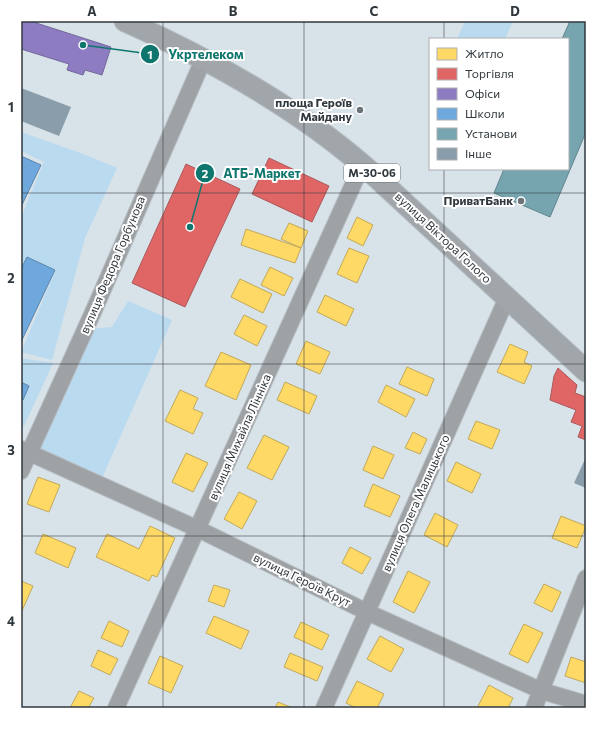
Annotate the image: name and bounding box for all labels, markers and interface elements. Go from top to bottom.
text: A [87,3,97,19]
text: B [229,3,238,19]
text: C [370,3,379,19]
text: D [510,3,520,19]
legend [429,38,569,170]
callout: Укртелеком [140,42,251,67]
text: Укртелеком [168,46,244,62]
text: Житло [465,46,504,60]
text: 1 [147,47,153,61]
text: Торгівля [465,66,514,80]
text: Офіси [465,86,500,100]
place label: площа Героїв Майдану [275,95,352,123]
text: 1 [8,99,14,115]
marker: площа Героїв Майдану [355,105,365,115]
text: Школи [465,106,505,120]
text: Установи [465,126,517,140]
text: Інше [465,146,491,160]
callout: АТБ-Маркет [195,161,309,186]
road number: М-30-06 [344,164,400,182]
text: АТБ-Маркет [223,165,302,181]
text: 2 [202,166,209,180]
street label: вулиця Віктора Голого [393,189,495,286]
place label: ПриватБанк [444,193,513,207]
street label: вулиця Федора Горбунова [77,194,147,335]
marker: ПриватБанк [516,196,526,206]
text: 2 [7,270,15,286]
street label: вулиця Михайла Лінніка [205,371,273,502]
street label: вулиця Олега Малицького [379,432,452,573]
text: 3 [7,442,15,458]
street label: вулиця Героїв Крут [252,549,354,609]
text: 4 [7,613,15,629]

